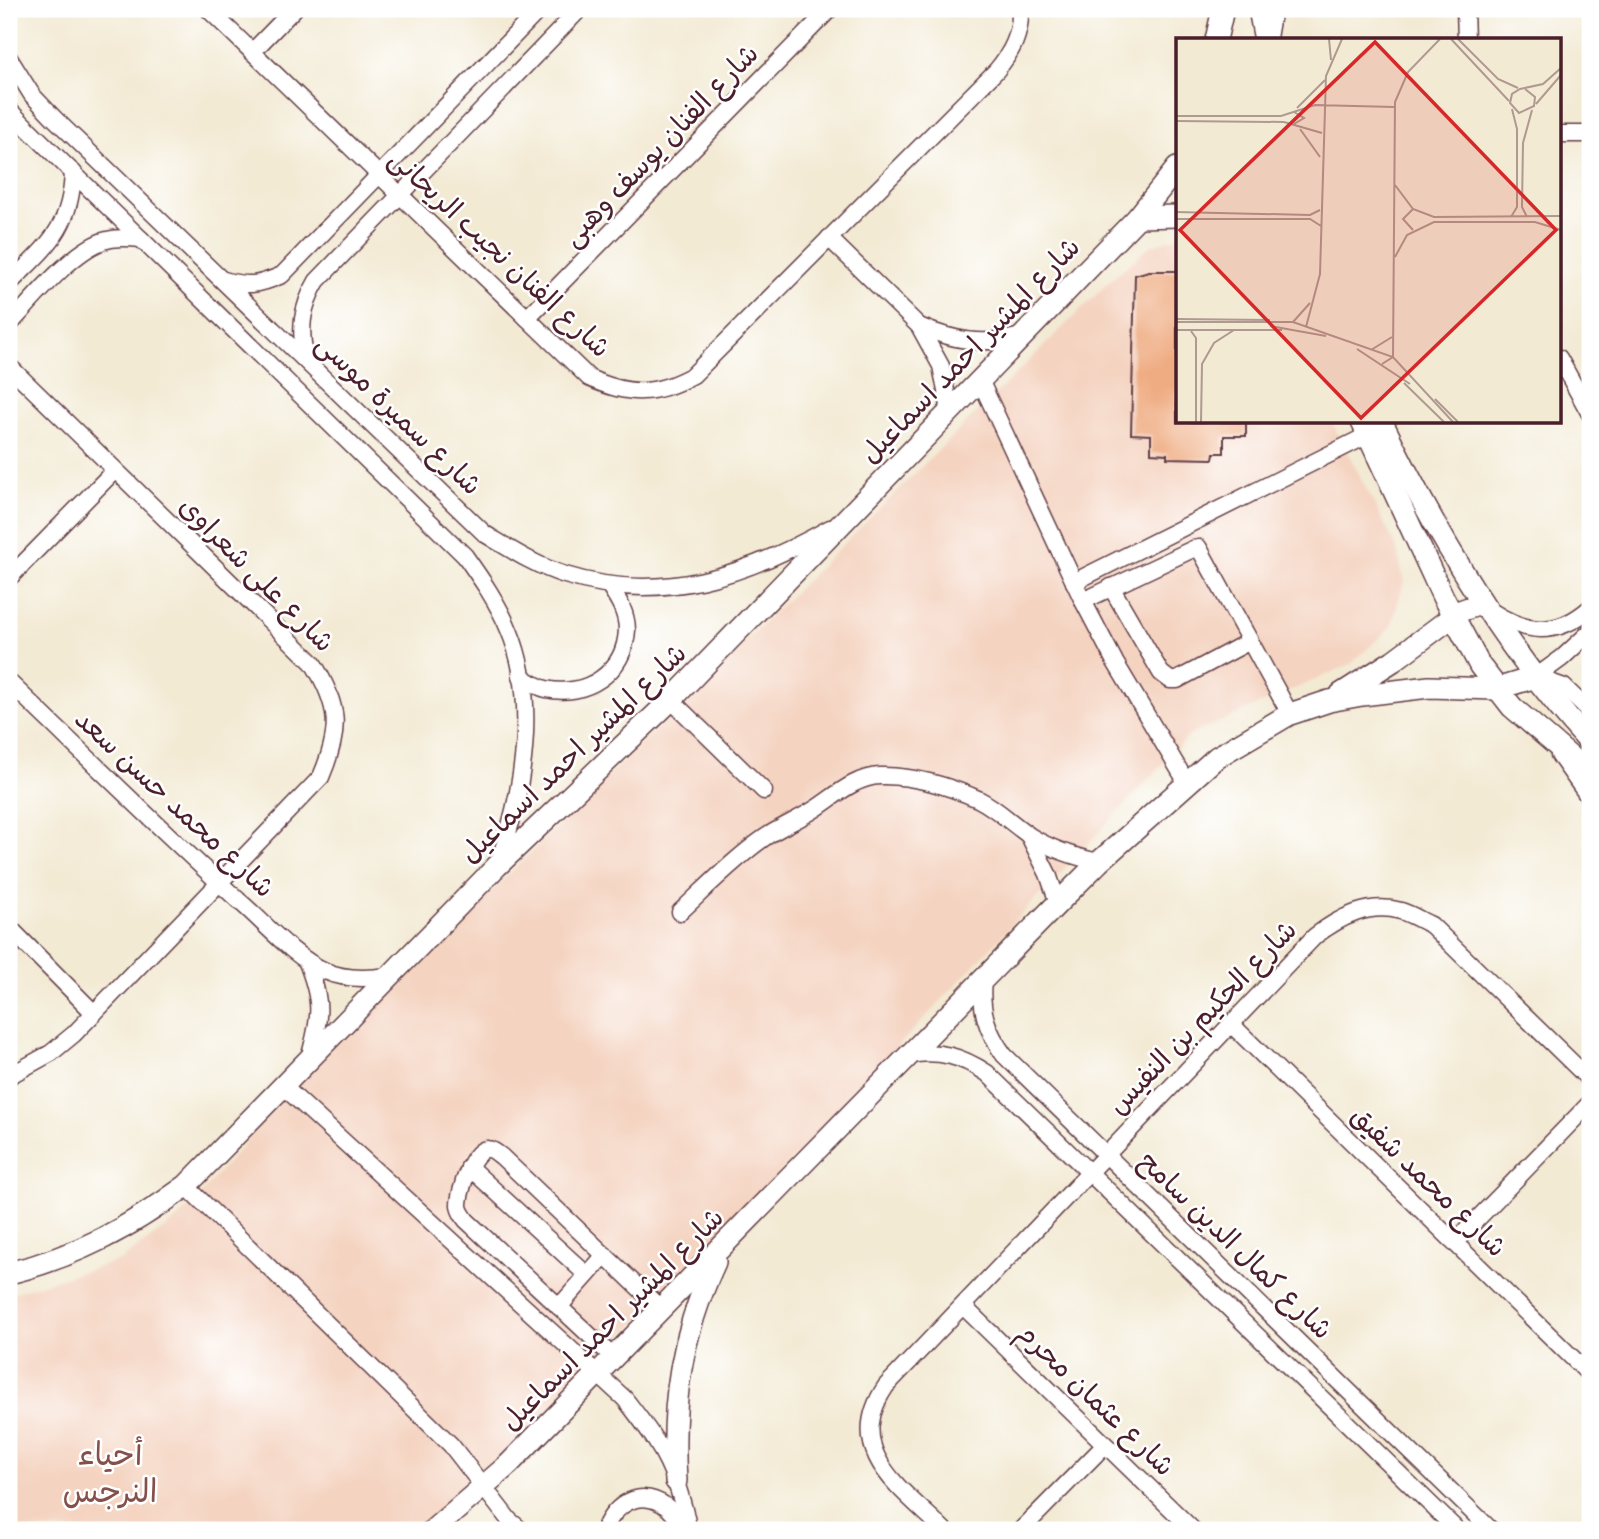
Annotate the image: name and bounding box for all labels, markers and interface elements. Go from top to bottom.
street label: شارع الفنان يوسف وهبى [554,36,767,255]
inset map [1176,38,1560,424]
street label: شارع الفنان نجيب الريحانى [380,141,618,366]
street label: شارع المشير احمد اسماعيل [853,229,1089,472]
street label: شارع سميرة موسى [307,326,489,504]
street label: شارع على شعراوى [170,489,342,661]
street label: شارع المشير احمد اسماعيل [452,636,695,872]
street label: شارع محمد حسن سعد [66,701,282,906]
street label: شارع الحكيم بن النفيس [1100,912,1307,1124]
street label: شارع محمد شفيق [1342,1098,1514,1266]
street label: شارع كمال الدين سامح [1130,1143,1340,1348]
street label: شارع المشير احمد اسماعيل [493,1200,733,1440]
street label: شارع عثمان محرم [1007,1315,1182,1486]
district label: أحياء النرجس [62,1434,158,1512]

